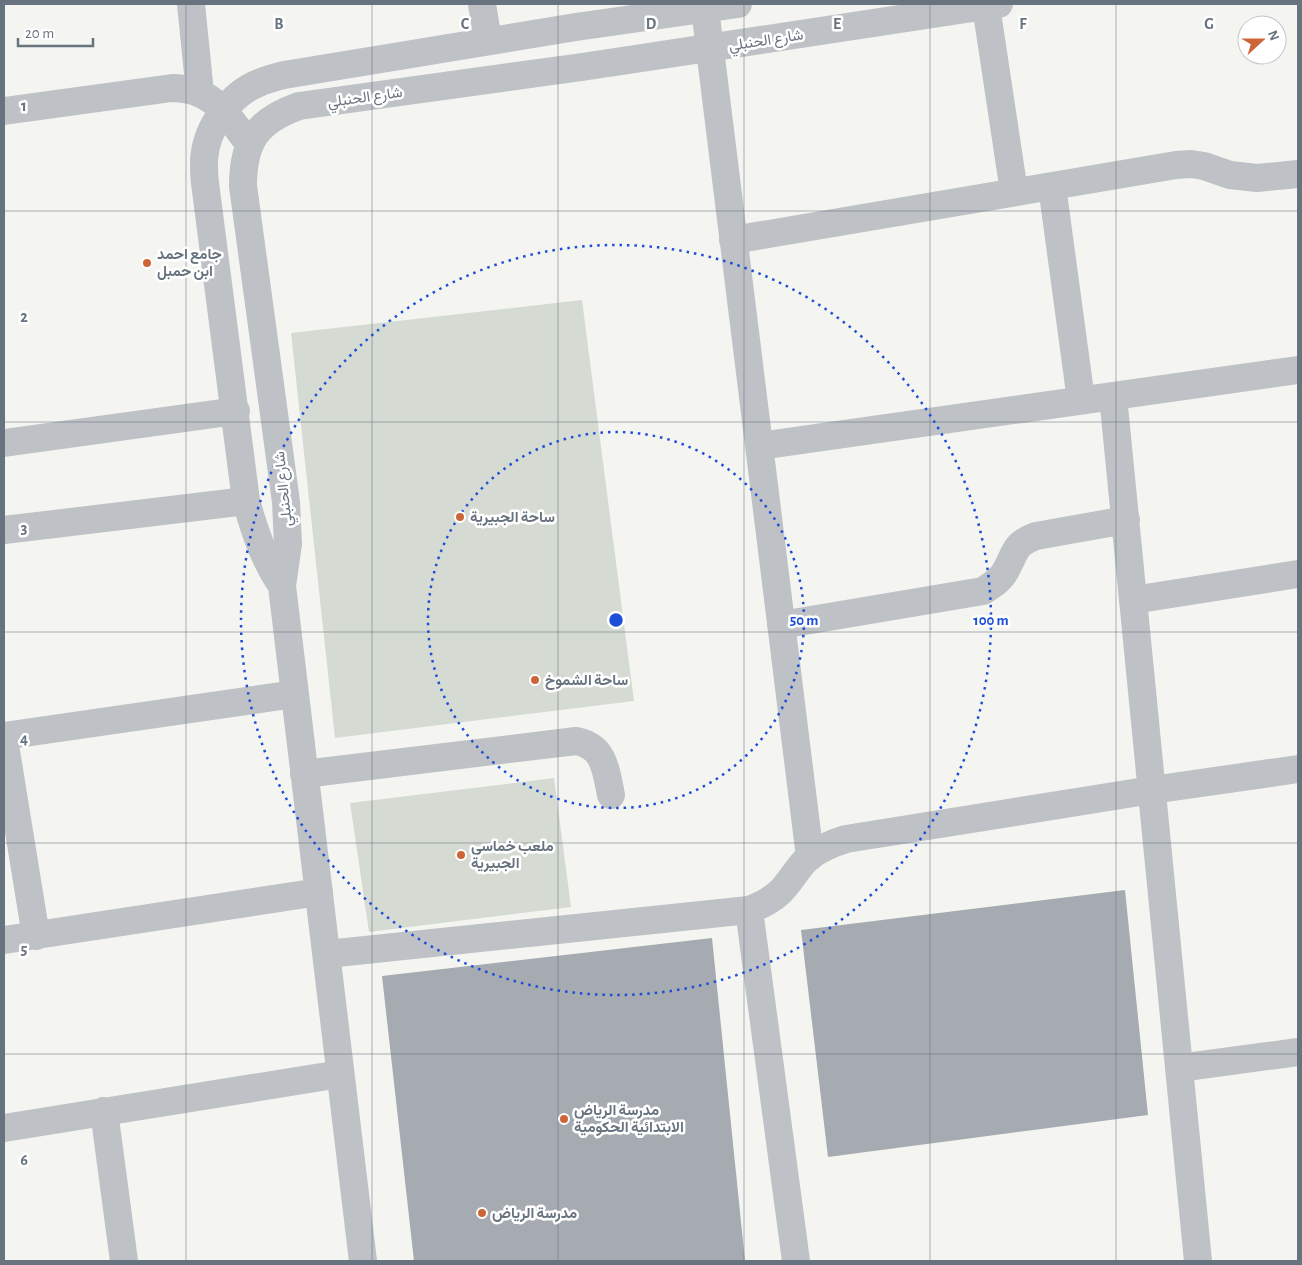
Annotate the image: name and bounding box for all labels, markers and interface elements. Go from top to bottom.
scale bar [18,15,92,47]
north arrow [1237,15,1287,65]
text: B [274,16,284,32]
text: C [461,16,470,32]
text: D [646,16,657,32]
text: E [833,16,841,32]
text: F [1019,16,1027,32]
text: G [1204,16,1214,32]
text: 20 m [25,26,54,41]
street label: شارع الحنبلي [728,27,805,59]
text: N [1265,29,1281,43]
street label: شارع الحنبلي [327,85,404,115]
text: 1 [21,98,27,114]
place label: جامع احمد ابن حمبل [157,247,222,280]
marker: جامع احمد ابن حمبل [141,257,153,269]
text: 2 [20,309,28,325]
street label: شارع الحنبلي [272,450,300,527]
place label: ساحة الجبيرية [470,510,555,526]
marker: ساحة الجبيرية [454,511,466,523]
text: 3 [21,520,28,536]
centre of rings [607,611,625,629]
text: 50 m [790,613,818,628]
text: 100 m [973,613,1009,628]
place label: ساحة الشموخ [545,673,628,690]
marker: ساحة الشموخ [529,674,541,686]
text: 4 [20,731,28,747]
place label: ملعب خماسي الجبيرية [471,839,554,872]
marker: ملعب خماسي الجبيرية [455,849,467,861]
text: 5 [21,941,28,957]
place label: مدرسة الرياض الابتدائية الحكومية [574,1103,684,1136]
marker: مدرسة الرياض الابتدائية الحكومية [558,1113,570,1125]
text: 6 [20,1152,28,1168]
place label: مدرسة الرياض [492,1206,577,1222]
marker: مدرسة الرياض [476,1207,488,1219]

